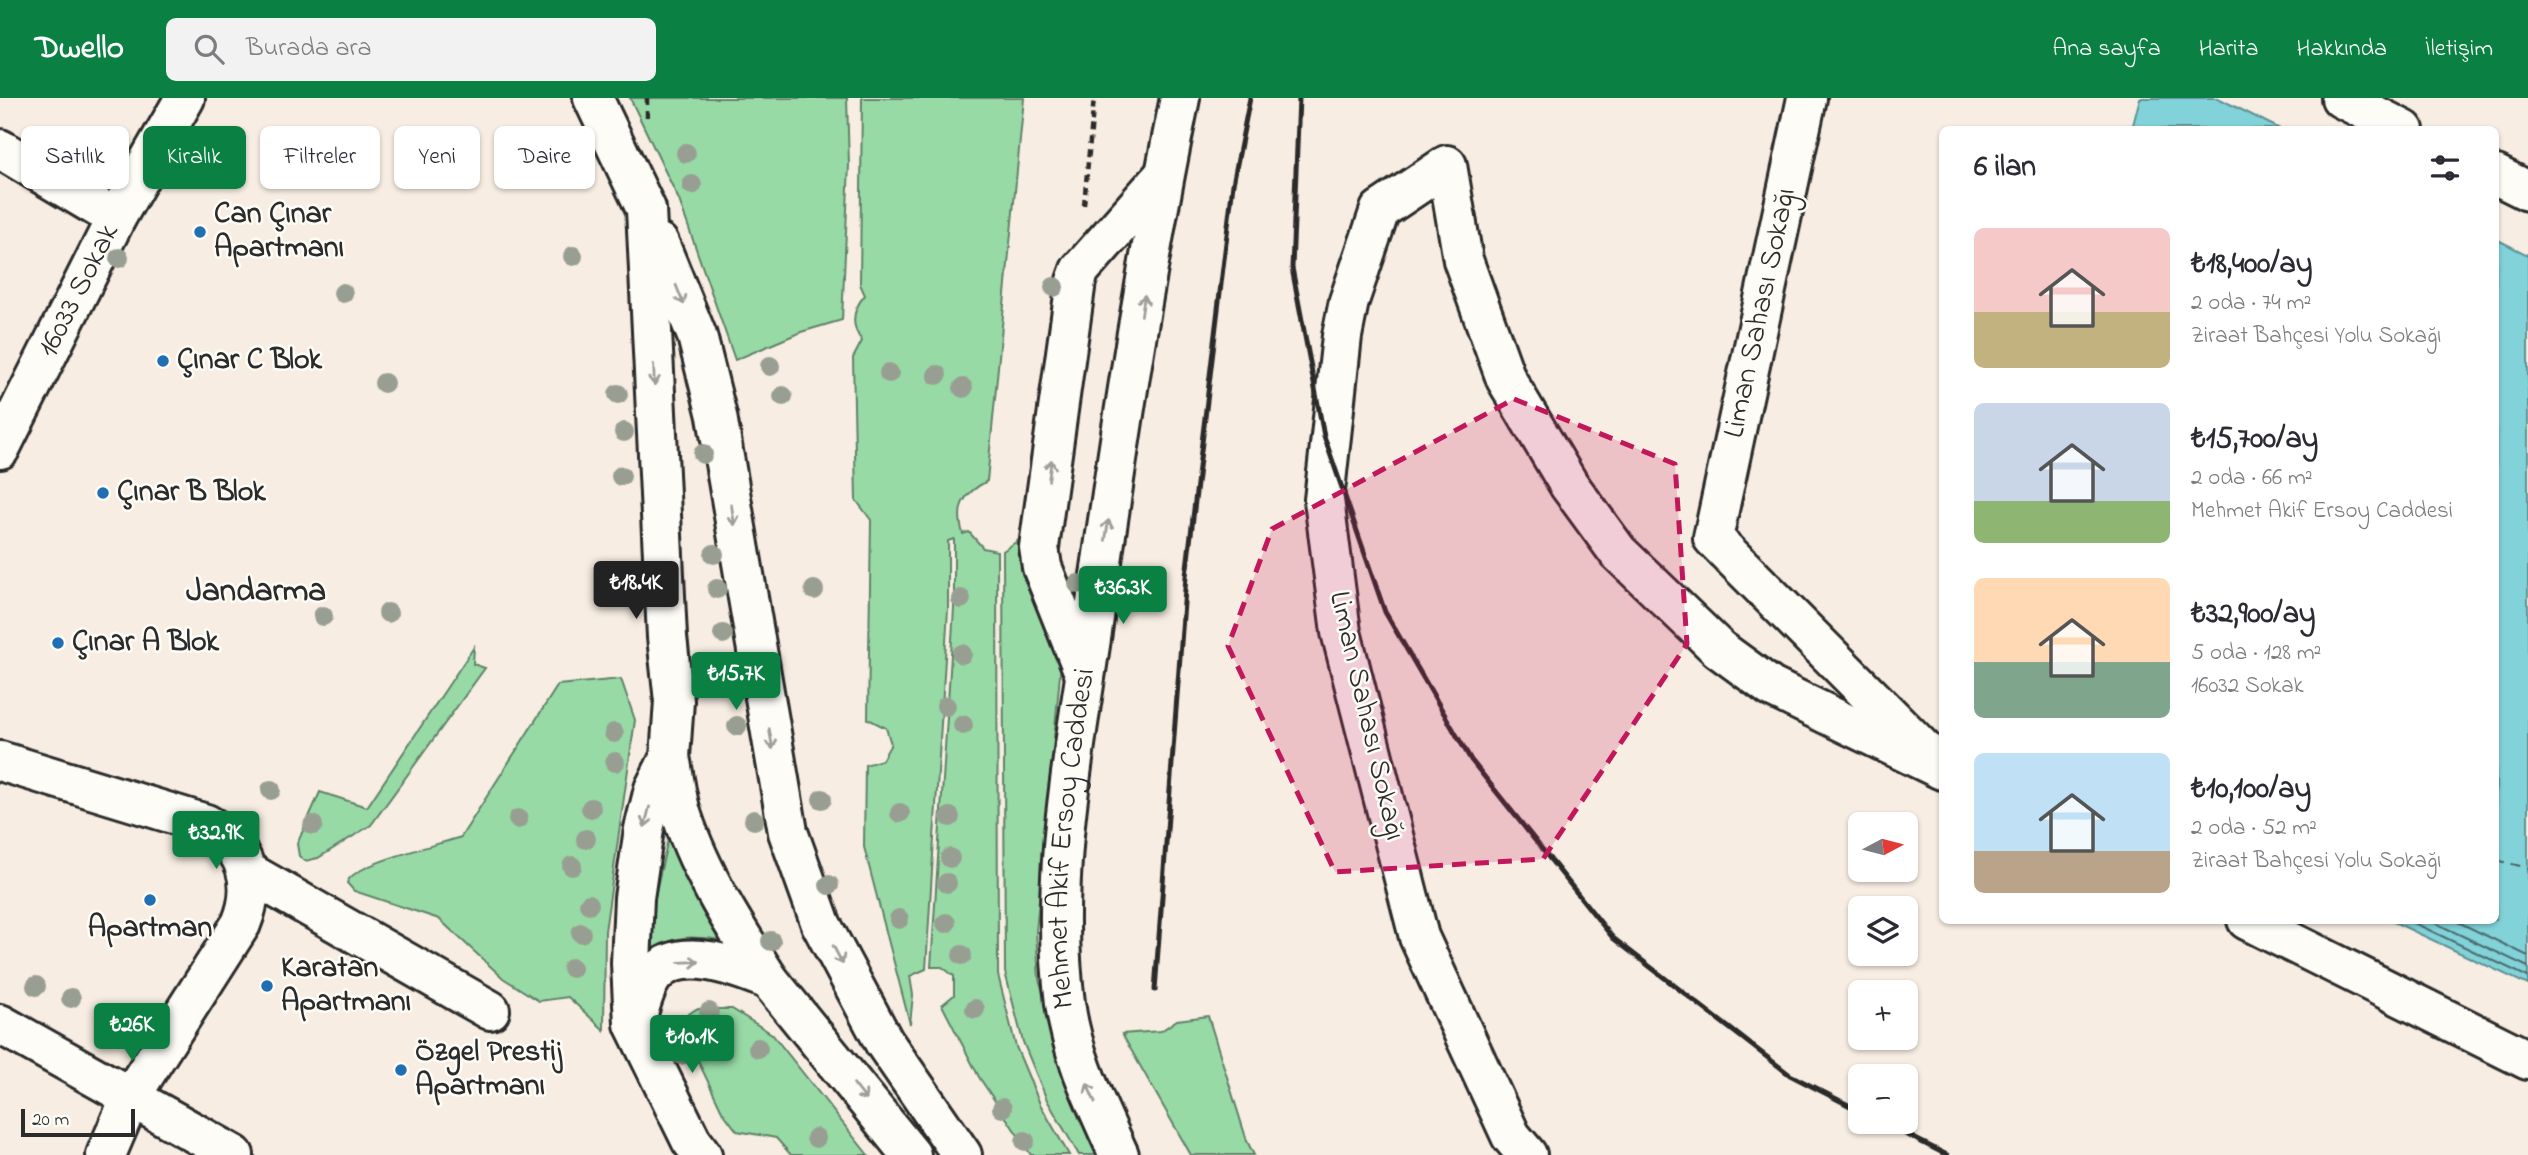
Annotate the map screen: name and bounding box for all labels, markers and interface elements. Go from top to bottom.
search box [166,18,656,81]
text: Dwello [35,25,124,73]
icon: search [190,30,228,68]
text: Burada ara [246,30,372,68]
text: Ana sayfa [2053,32,2161,67]
text: Harita [2199,32,2259,67]
text: Hakkında [2297,32,2387,67]
text: İletişim [2425,32,2493,67]
chip: Satılık [21,126,129,189]
chip: Kiralık [143,126,246,189]
chip: Filtreler [260,126,380,189]
chip: Yeni [394,126,480,189]
chip: Daire [494,126,595,189]
text: 6 ilan [1974,146,2036,190]
icon: filters [2426,149,2464,187]
street label: Liman Sahası Sokağı [1713,184,1809,442]
place label: Can Çınar Apartmanı [214,193,344,271]
street label: 16033 Sokak [27,216,132,365]
marker: Can Çınar Apartmanı [192,224,208,240]
text: ₺18,400/ay [2191,243,2312,287]
icon: home [2030,256,2114,340]
one-way arrow [674,283,687,305]
text: 2 oda · 74 m² [2191,287,2311,320]
one-way arrow [1137,294,1150,317]
text: Ziraat Bahçesi Yolu Sokağı [2191,320,2441,353]
place label: Çınar C Blok [177,339,323,383]
marker: Çınar C Blok [155,353,171,369]
one-way arrow [648,363,661,386]
text: ₺15,700/ay [2191,418,2318,462]
icon: home [2030,431,2114,515]
one-way arrow [1043,459,1056,481]
text: 2 oda · 66 m² [2191,462,2313,495]
place label: Çınar B Blok [117,471,266,515]
marker: Çınar B Blok [95,485,111,501]
text: Mehmet Akif Ersoy Caddesi [2191,495,2453,528]
one-way arrow [727,503,740,526]
one-way arrow [1100,519,1113,542]
pin: ₺18.4K [579,561,693,621]
pin: ₺36.3K [1066,566,1180,626]
text: ₺18.4K [610,567,662,600]
district label: Jandarma [186,568,326,616]
text: ₺36.3K [1095,572,1151,605]
street label: Liman Sahası Sokağı [1316,587,1416,845]
text: ₺32,900/ay [2191,593,2316,637]
icon: home [2030,606,2114,690]
place label: Çınar A Blok [72,621,220,665]
marker: Çınar A Blok [50,635,66,651]
text: 5 oda · 128 m² [2191,637,2321,670]
pin: ₺15.7K [679,652,793,712]
text: ₺15.7K [707,658,765,691]
street label: Mehmet Akif Ersoy Caddesi [1038,665,1108,1012]
text: 16032 Sokak [2191,670,2304,703]
one-way arrow [765,727,779,750]
text: ₺10,100/ay [2191,768,2311,812]
icon: home [2030,781,2114,865]
one-way arrow [640,805,653,828]
pin: ₺32.9K [159,812,273,871]
north arrow [1848,812,1918,882]
map controls [1848,812,1918,1134]
text: 2 oda · 52 m² [2191,812,2317,845]
text: ₺32.9K [188,817,244,850]
text: Ziraat Bahçesi Yolu Sokağı [2191,845,2441,878]
marker: Apartman [142,892,158,908]
button: layers [1848,896,1918,966]
place label: Apartman [88,907,213,951]
one-way arrow [831,945,845,965]
place label: Karatan Apartmanı [281,947,411,1025]
one-way arrow [677,955,700,968]
marker: Karatan Apartmanı [259,978,275,994]
button: + [1848,980,1918,1050]
pin: ₺26K [91,1004,173,1063]
text: ₺26K [110,1009,154,1042]
pin: ₺10.1K [635,1016,749,1075]
text: ₺10.1K [666,1021,718,1054]
place label: Özgel Prestij Apartmanı [415,1031,564,1109]
marker: Özgel Prestij Apartmanı [393,1062,409,1078]
button: − [1848,1064,1918,1134]
one-way arrow [1084,1082,1097,1104]
one-way arrow [852,1083,868,1101]
scale bar [21,1106,135,1138]
text: 20 m [32,1107,69,1134]

